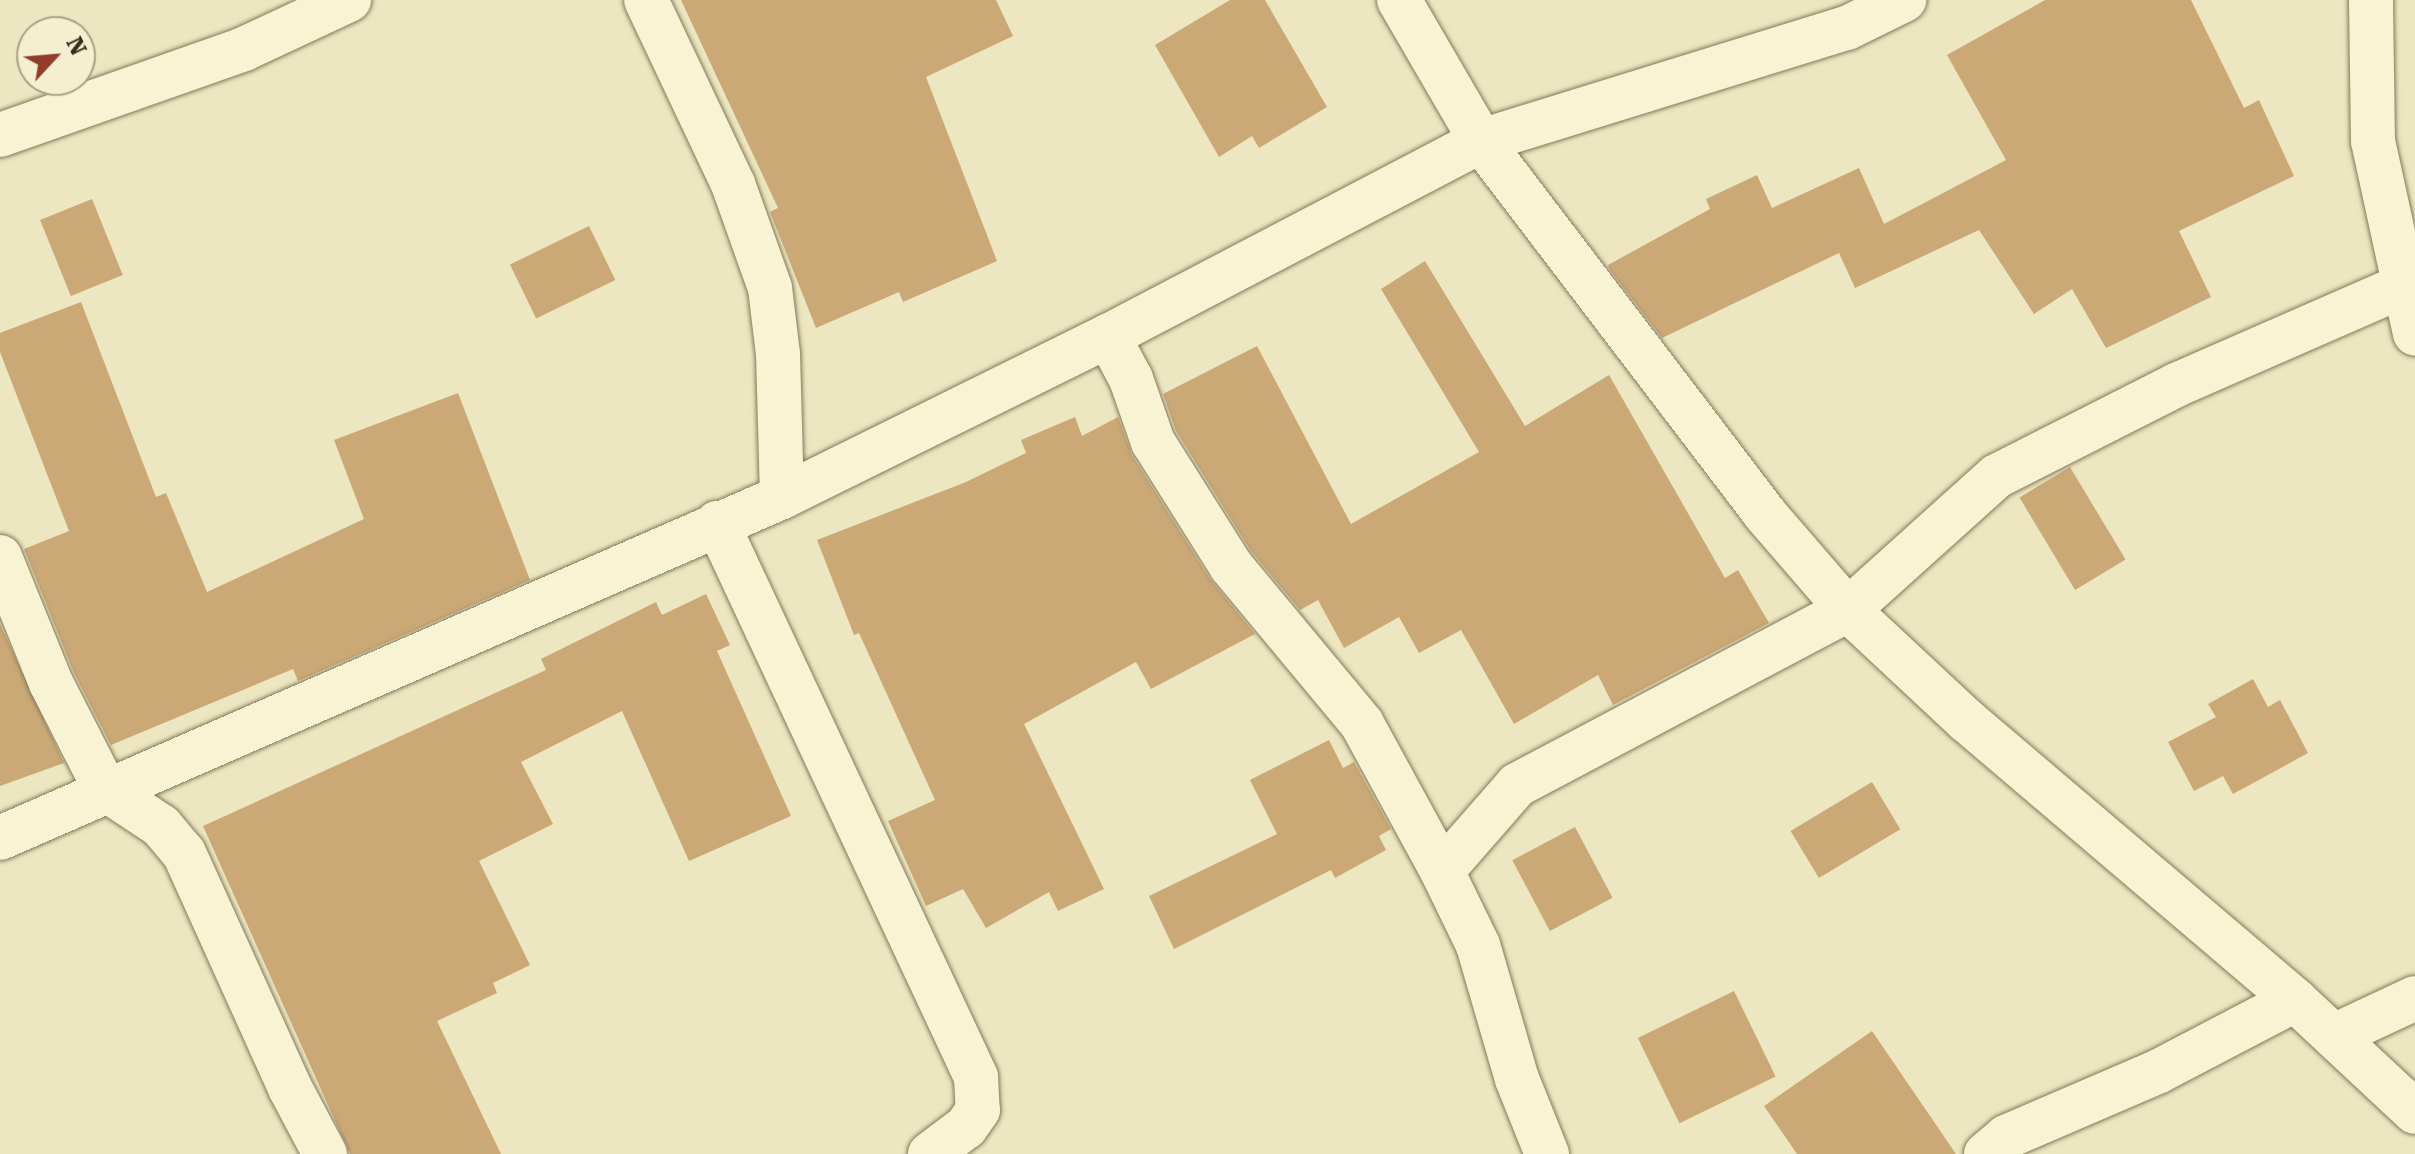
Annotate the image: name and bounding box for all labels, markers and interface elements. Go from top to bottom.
north arrow [16,16,96,96]
text: N [61,33,91,59]

